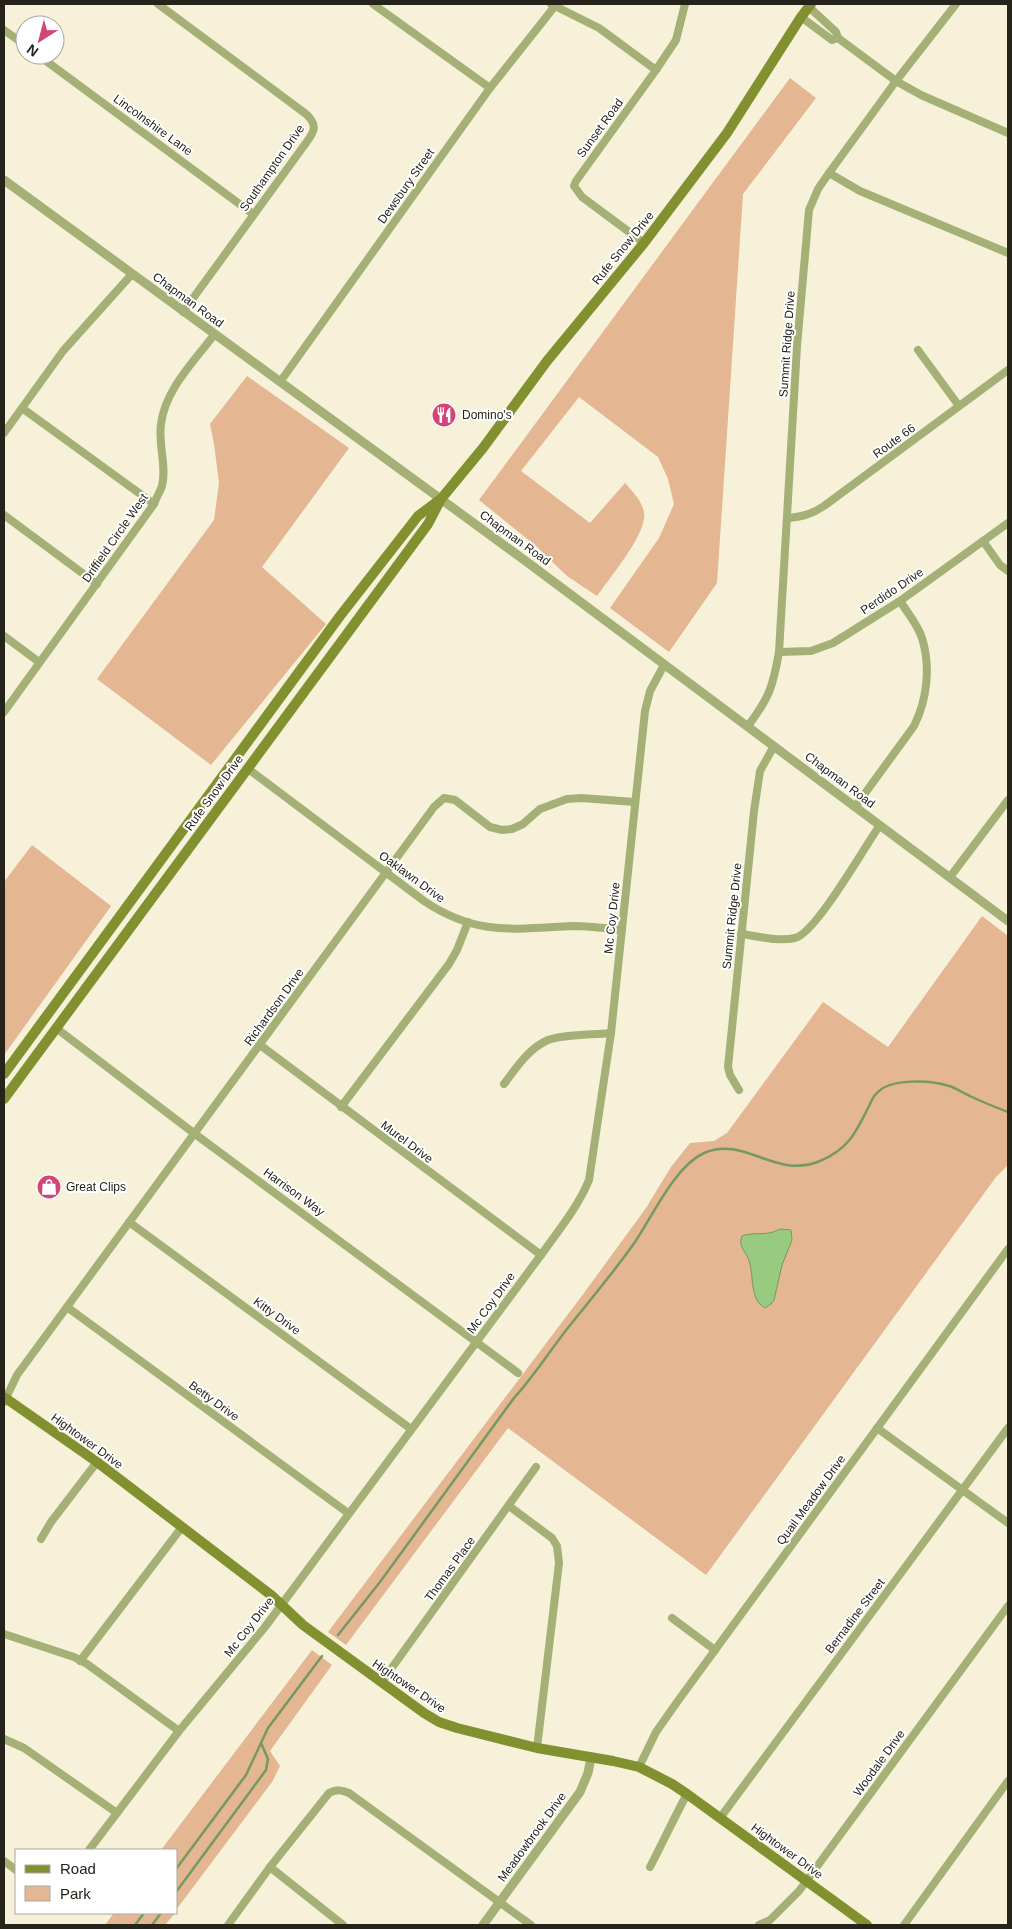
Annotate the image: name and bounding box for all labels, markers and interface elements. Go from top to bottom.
north arrow [15,15,65,65]
text: N [24,41,41,60]
street label: Lincolnshire Lane [111,92,195,158]
street label: Sunset Road [574,96,626,160]
street label: Southampton Drive [237,122,307,214]
street label: Dewsbury Street [375,145,438,226]
street label: Rufe Snow Drive [589,208,657,287]
street label: Chapman Road [150,270,226,330]
street label: Summit Ridge Drive [776,290,798,398]
restaurant icon: Domino's [431,402,457,428]
place label: Domino's [462,408,512,422]
street label: Route 66 [870,421,918,461]
street label: Driffield Circle West [79,490,151,585]
street label: Chapman Road [477,508,553,568]
street label: Perdido Drive [858,565,926,617]
street label: Chapman Road [802,749,878,811]
street label: Rufe Snow Drive [182,752,246,834]
street label: Oaklawn Drive [376,848,448,906]
street label: Summit Ridge Drive [719,862,745,970]
street label: Mc Coy Drive [601,881,623,955]
street label: Richardson Drive [241,965,307,1048]
street label: Murel Drive [378,1118,436,1166]
street label: Harrison Way [261,1165,327,1219]
shop icon: Great Clips [36,1174,62,1200]
place label: Great Clips [66,1180,126,1194]
street label: Mc Coy Drive [464,1269,518,1336]
street label: Kitty Drive [251,1294,303,1338]
street label: Betty Drive [186,1378,242,1424]
street label: Hightower Drive [48,1410,126,1472]
street label: Quail Meadow Drive [774,1452,849,1548]
street label: Thomas Place [422,1534,478,1604]
street label: Bernadine Street [822,1575,888,1656]
street label: Mc Coy Drive [221,1594,277,1660]
street label: Hightower Drive [370,1656,449,1716]
street label: Woodale Drive [850,1727,908,1799]
street label: Meadowbrook Drive [495,1789,569,1884]
street label: Hightower Drive [748,1820,826,1882]
legend [15,1849,178,1914]
text: Road [60,1860,96,1877]
text: Park [60,1885,91,1902]

